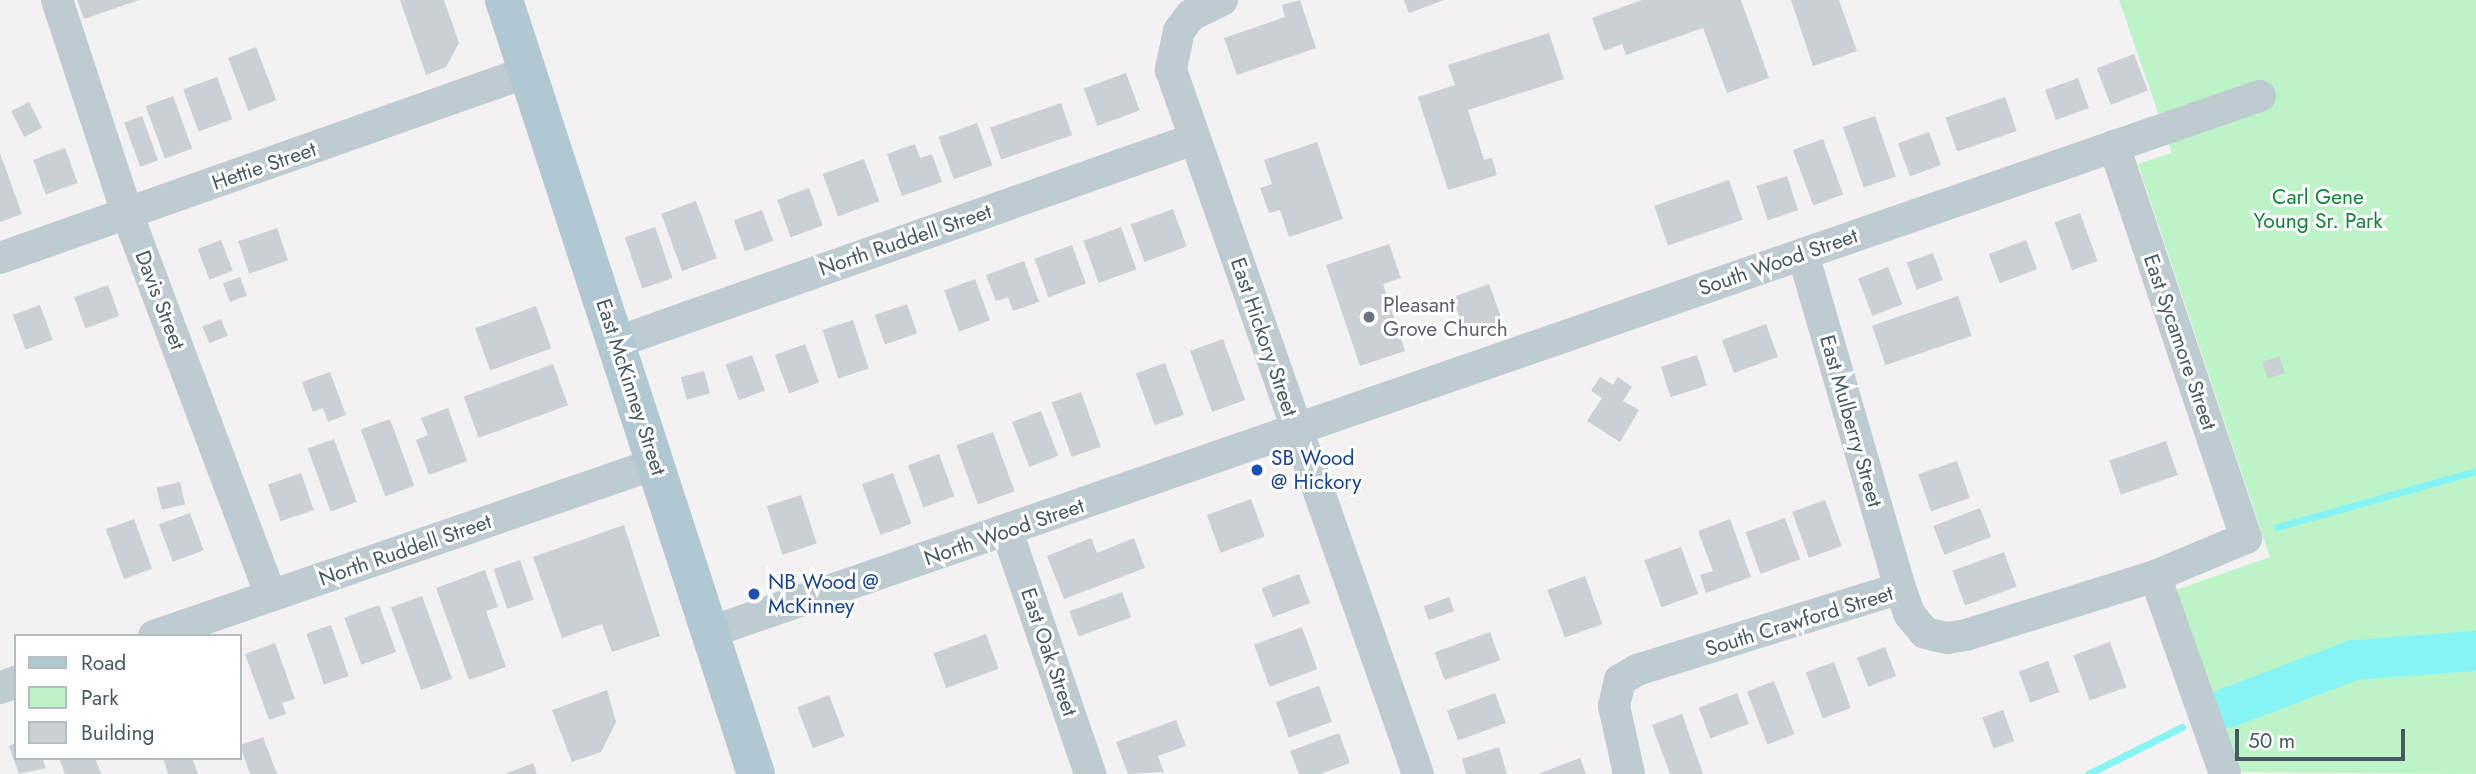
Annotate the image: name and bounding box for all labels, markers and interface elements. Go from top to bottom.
street label: Hettie Street [209,136,319,196]
park label: Carl Gene Young Sr. Park [2254,184,2382,234]
street label: North Ruddell Street [815,199,995,281]
street label: South Wood Street [1695,223,1861,301]
street label: Davis Street [130,247,190,353]
street label: East Sycamore Street [2138,251,2222,433]
street label: East Hickory Street [1225,254,1303,420]
place label: Pleasant Grove Church [1383,292,1508,342]
street label: East McKinney Street [591,296,671,478]
marker: Pleasant Grove Church [1361,309,1377,325]
street label: East Mulberry Street [1814,332,1888,510]
place label: SB Wood @ Hickory [1271,445,1361,495]
marker: SB Wood @ Hickory [1249,462,1265,478]
street label: North Wood Street [921,493,1087,571]
street label: North Ruddell Street [315,509,495,591]
place label: NB Wood @ McKinney [768,569,879,619]
street label: South Crawford Street [1702,580,1896,662]
street label: East Oak Street [1015,585,1083,719]
marker: NB Wood @ McKinney [746,586,762,602]
legend [14,634,242,760]
text: Road [81,648,126,678]
text: Park [81,683,118,713]
scale bar [2238,714,2408,758]
text: Building [81,718,154,748]
text: 50 m [2248,726,2295,756]

